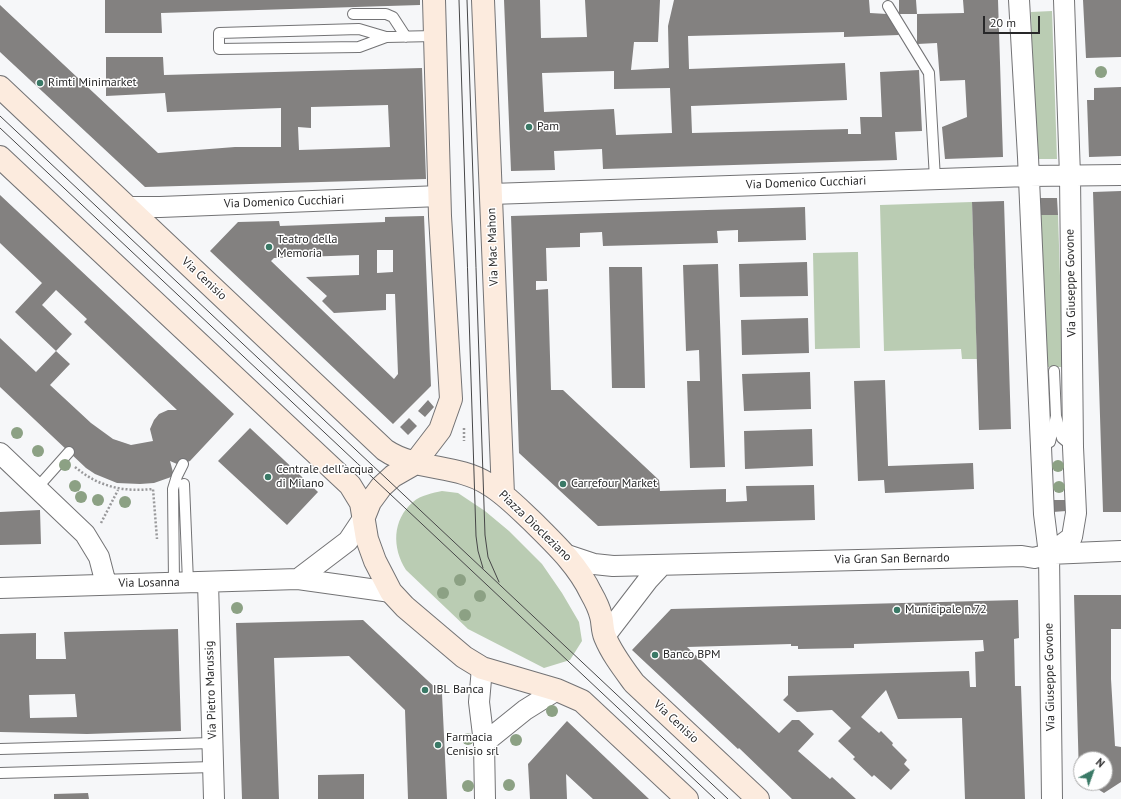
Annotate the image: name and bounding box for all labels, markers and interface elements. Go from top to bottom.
scale bar [985,8,1042,34]
text: 20 m [990,15,1016,30]
place label: Rimti Minimarket [48,76,137,90]
marker: Rimti Minimarket [35,78,45,88]
place label: Pam [537,120,559,134]
marker: Pam [524,122,534,132]
street label: Via Domenico Cucchiari [746,174,866,192]
street label: Via Domenico Cucchiari [224,193,344,211]
street label: Via Mac Mahon [484,208,502,286]
street label: Via Giuseppe Govone [1063,229,1079,337]
place label: Teatro della Memoria [277,233,337,261]
marker: Teatro della Memoria [264,242,274,252]
street label: Via Cenisio [179,255,229,303]
place label: Centrale dell'acqua di Milano [276,463,373,491]
marker: Centrale dell'acqua di Milano [263,472,273,482]
place label: Carrefour Market [571,477,657,491]
marker: Carrefour Market [558,479,568,489]
street label: Piazza Diocleziano [496,488,574,564]
street label: Via Gran San Bernardo [834,551,950,567]
street label: Via Losanna [118,575,180,591]
place label: Municipale n.72 [905,603,987,617]
marker: Municipale n.72 [892,605,902,615]
street label: Via Giuseppe Govone [1042,623,1058,731]
street label: Via Pietro Marussig [202,640,220,740]
place label: Banco BPM [663,648,721,662]
marker: Banco BPM [650,650,660,660]
place label: IBL Banca [433,683,484,697]
marker: IBL Banca [420,685,430,695]
street label: Via Cenisio [651,698,701,746]
place label: Farmacia Cenisio srl [446,731,499,759]
marker: Farmacia Cenisio srl [433,740,443,750]
north arrow [1073,751,1113,791]
text: N [1093,755,1108,770]

